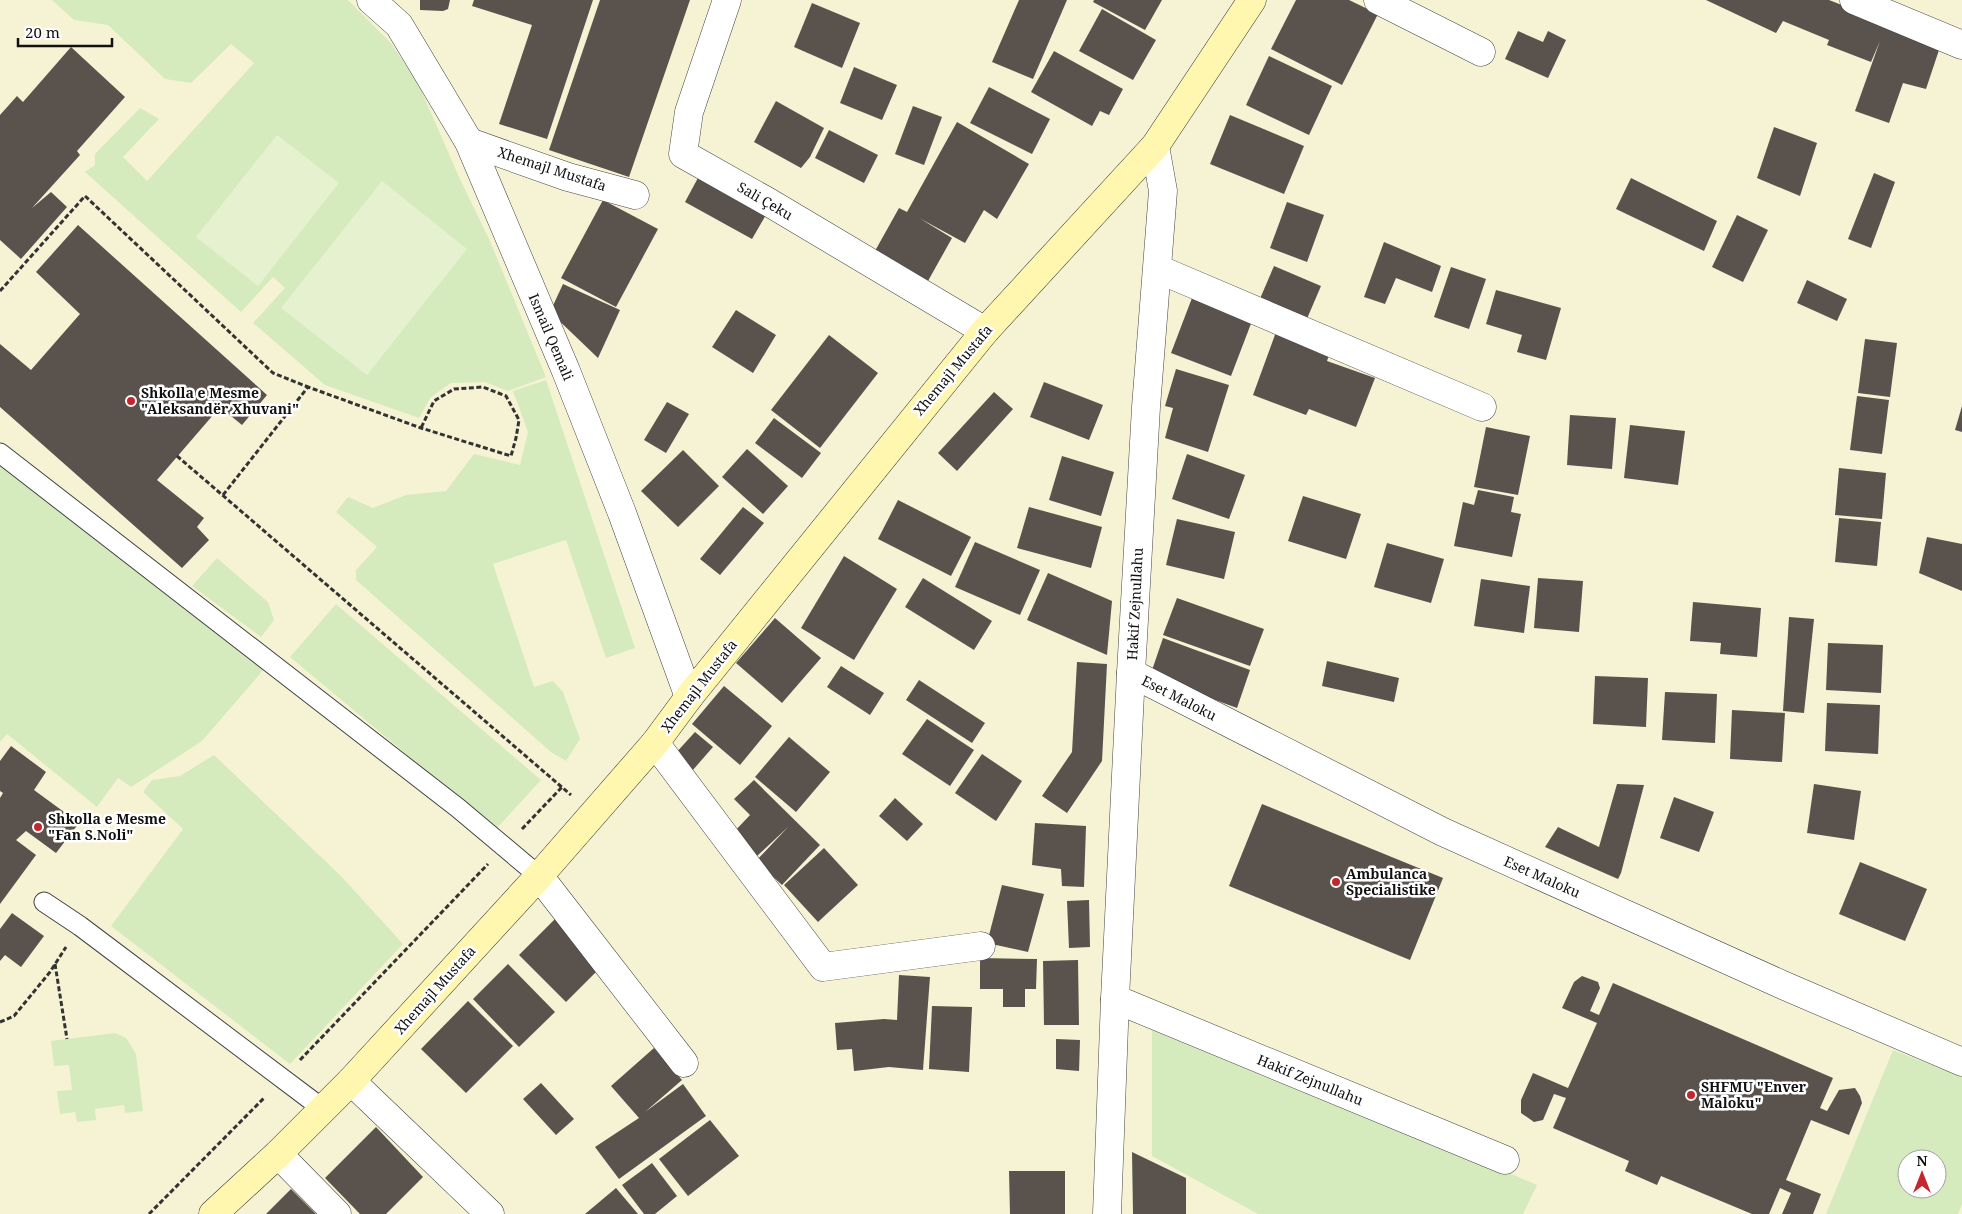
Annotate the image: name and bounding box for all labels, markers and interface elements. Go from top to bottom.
scale bar [18,15,111,47]
text: 20 m [25,22,60,42]
street label: Xhemajl Mustafa [495,142,609,195]
street label: Sali Çeku [734,177,797,224]
street label: Ismail Qemali [525,290,579,384]
street label: Xhemajl Mustafa [909,320,996,419]
place label: Shkolla e Mesme "Aleksandër Xhuvani" [141,383,299,418]
marker: Shkolla e Mesme "Aleksandër Xhuvani" [125,395,137,407]
street label: Hakif Zejnullahu [1122,547,1147,661]
street label: Xhemajl Mustafa [656,635,741,736]
street label: Eset Maloku [1139,671,1220,725]
place label: Shkolla e Mesme "Fan S.Noli" [48,809,166,844]
marker: Shkolla e Mesme "Fan S.Noli" [32,821,44,833]
street label: Eset Maloku [1501,851,1583,902]
place label: Ambulanca Specialistike [1346,864,1436,899]
marker: Ambulanca Specialistike [1330,876,1342,888]
street label: Xhemajl Mustafa [390,941,480,1038]
street label: Hakif Zejnullahu [1254,1050,1366,1109]
place label: SHFMU "Enver Maloku" [1701,1077,1807,1112]
marker: SHFMU "Enver Maloku" [1685,1089,1697,1101]
north arrow [1897,1149,1947,1199]
text: N [1916,1151,1928,1170]

